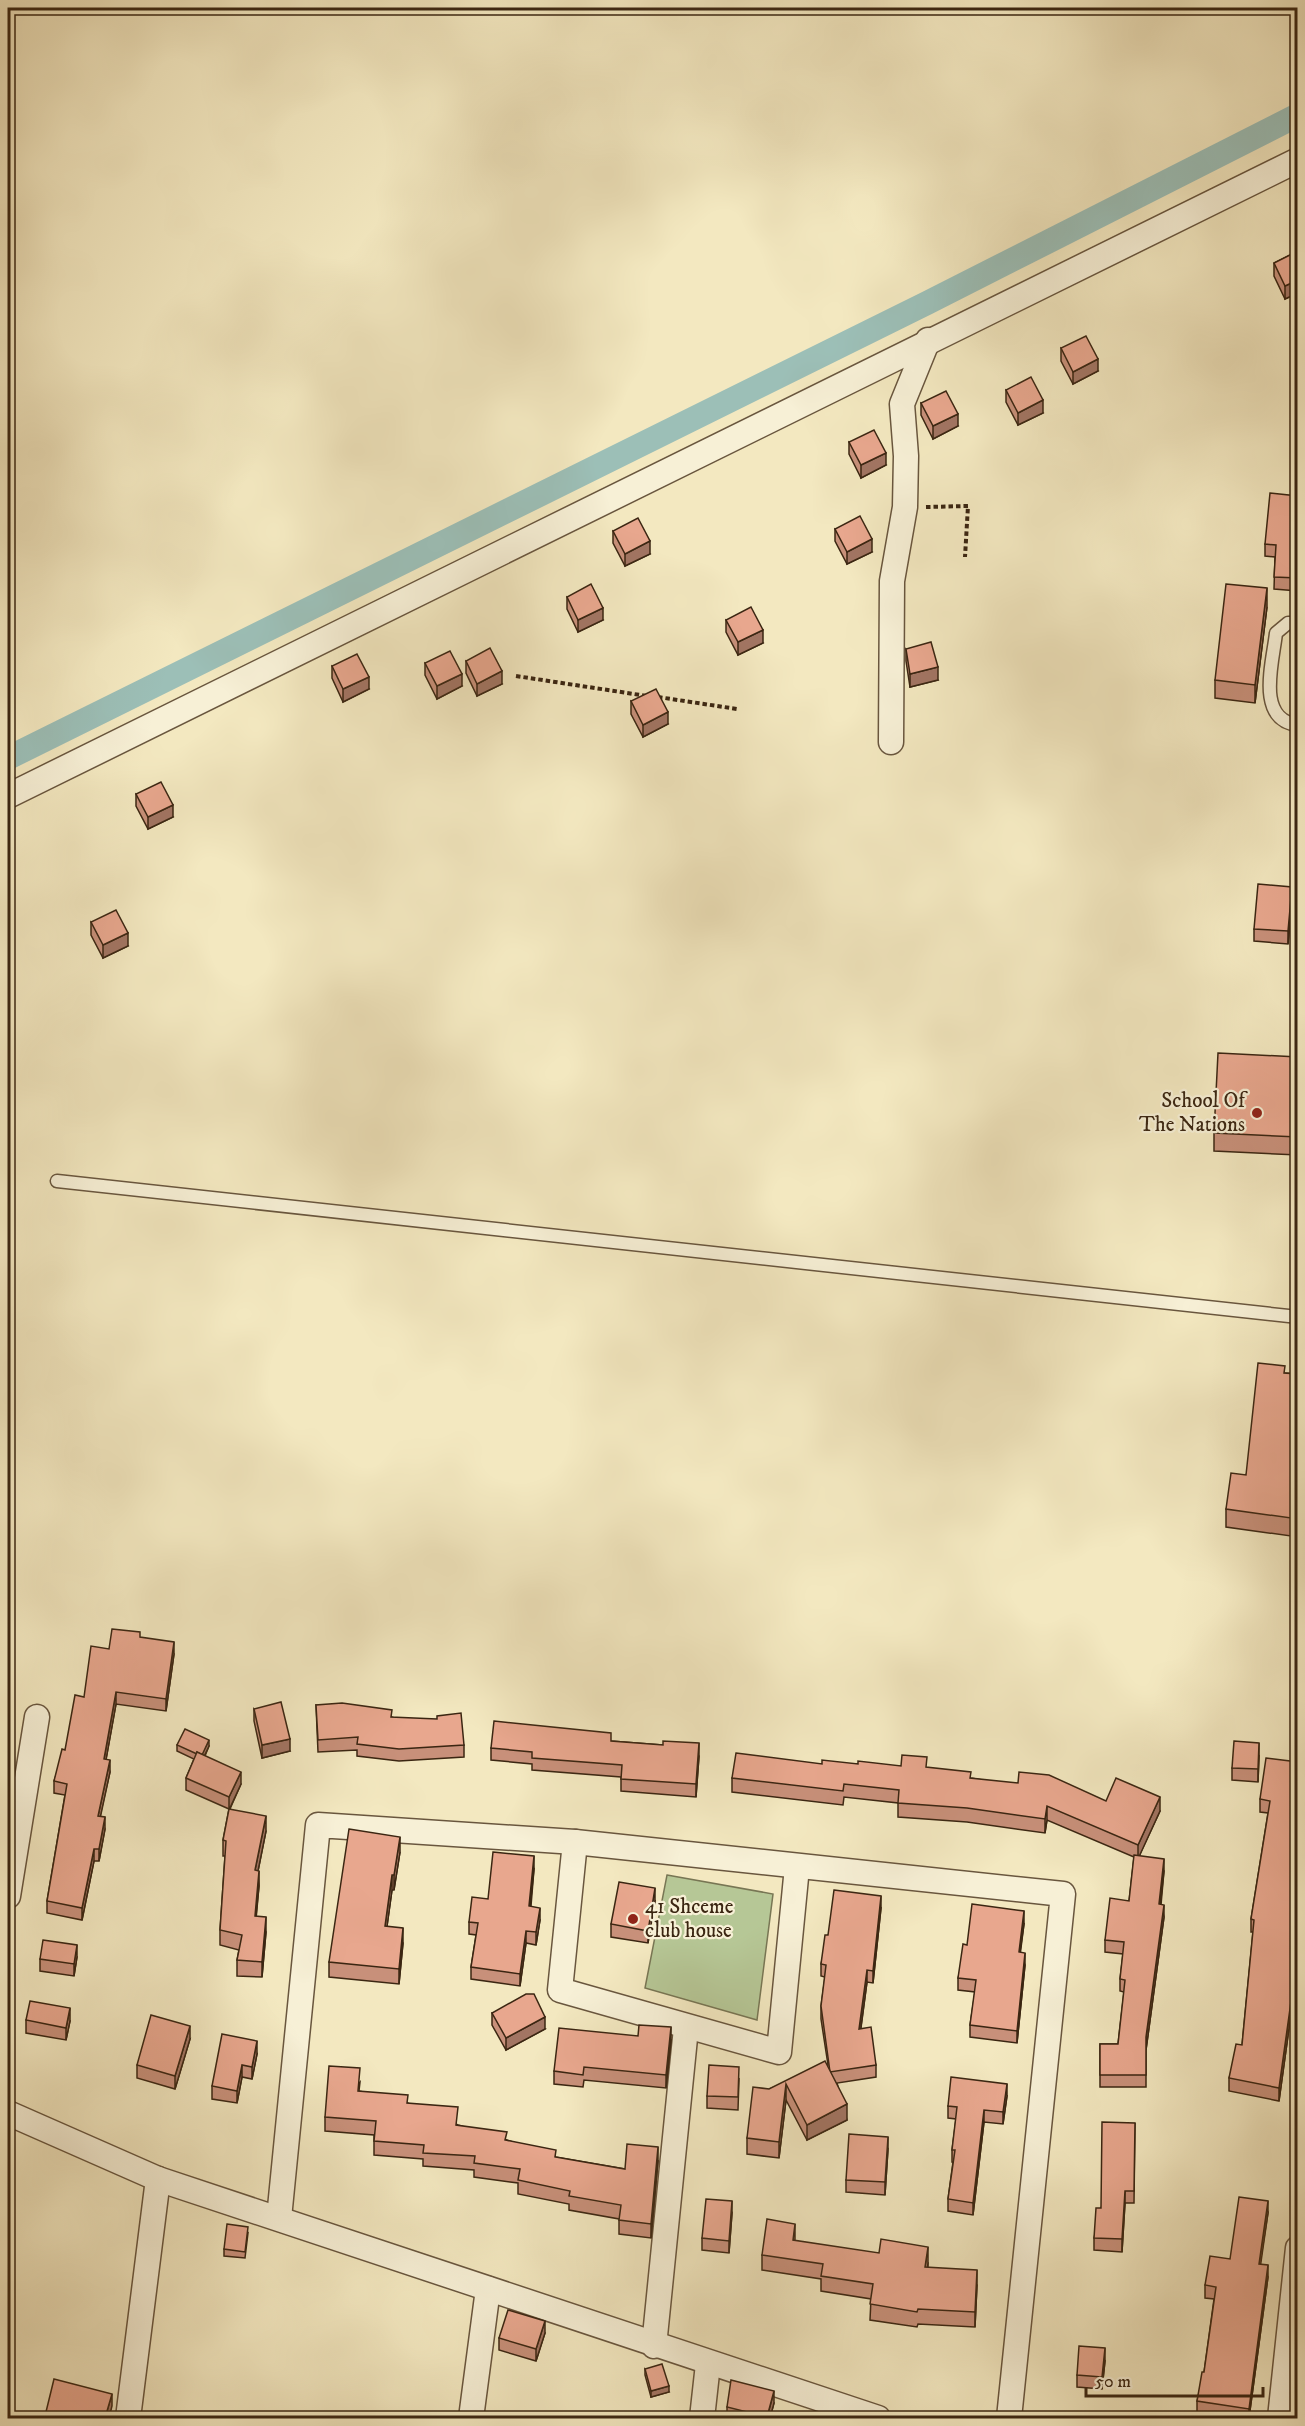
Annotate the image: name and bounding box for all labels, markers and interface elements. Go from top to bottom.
place label: School Of The Nations [1139,1088,1248,1138]
marker: School Of The Nations [1250,1106,1264,1120]
place label: 41 Shceme club house [645,1894,734,1944]
marker: 41 Shceme club house [626,1912,640,1926]
scale bar [1086,2360,1263,2398]
text: 50 m [1095,2371,1131,2393]

